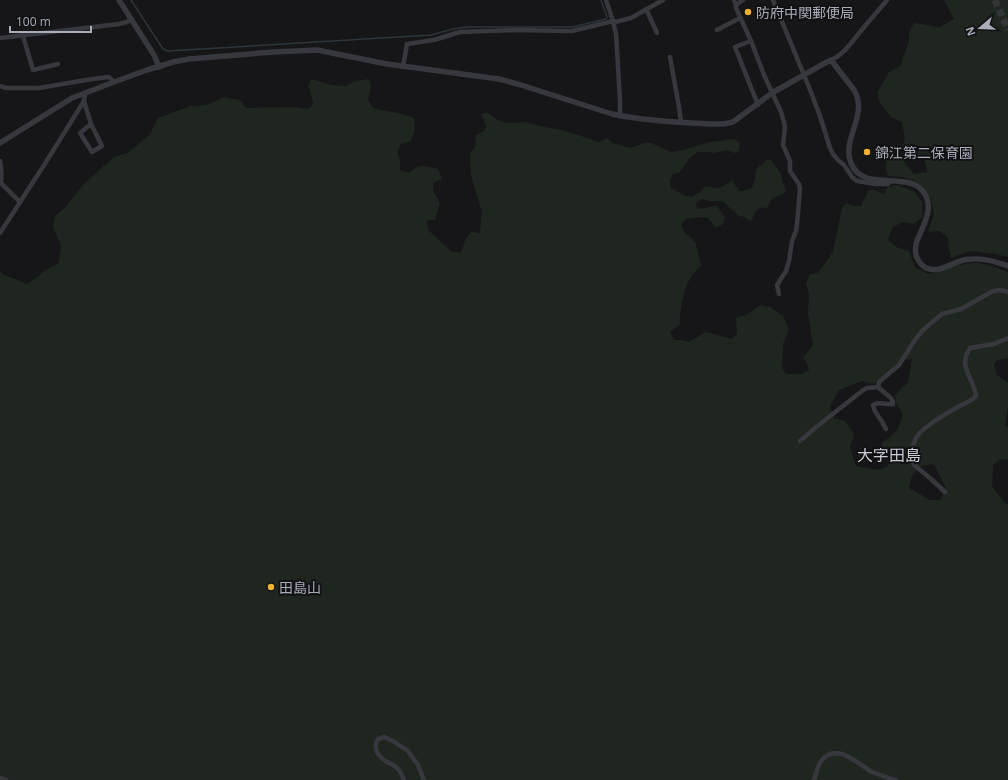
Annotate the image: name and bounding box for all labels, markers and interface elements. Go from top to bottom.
place label: 防府中関郵便局 [756,3,854,22]
marker: 防府中関郵便局 [743,7,753,17]
scale bar [10,8,91,34]
north arrow [960,8,1000,48]
text: 100 m [16,13,51,30]
text: N [962,25,979,38]
place label: 錦江第二保育園 [875,143,973,162]
marker: 錦江第二保育園 [862,147,872,157]
district label: 大字田島 [857,444,921,466]
place label: 田島山 [279,578,321,597]
marker: 田島山 [266,582,276,592]

